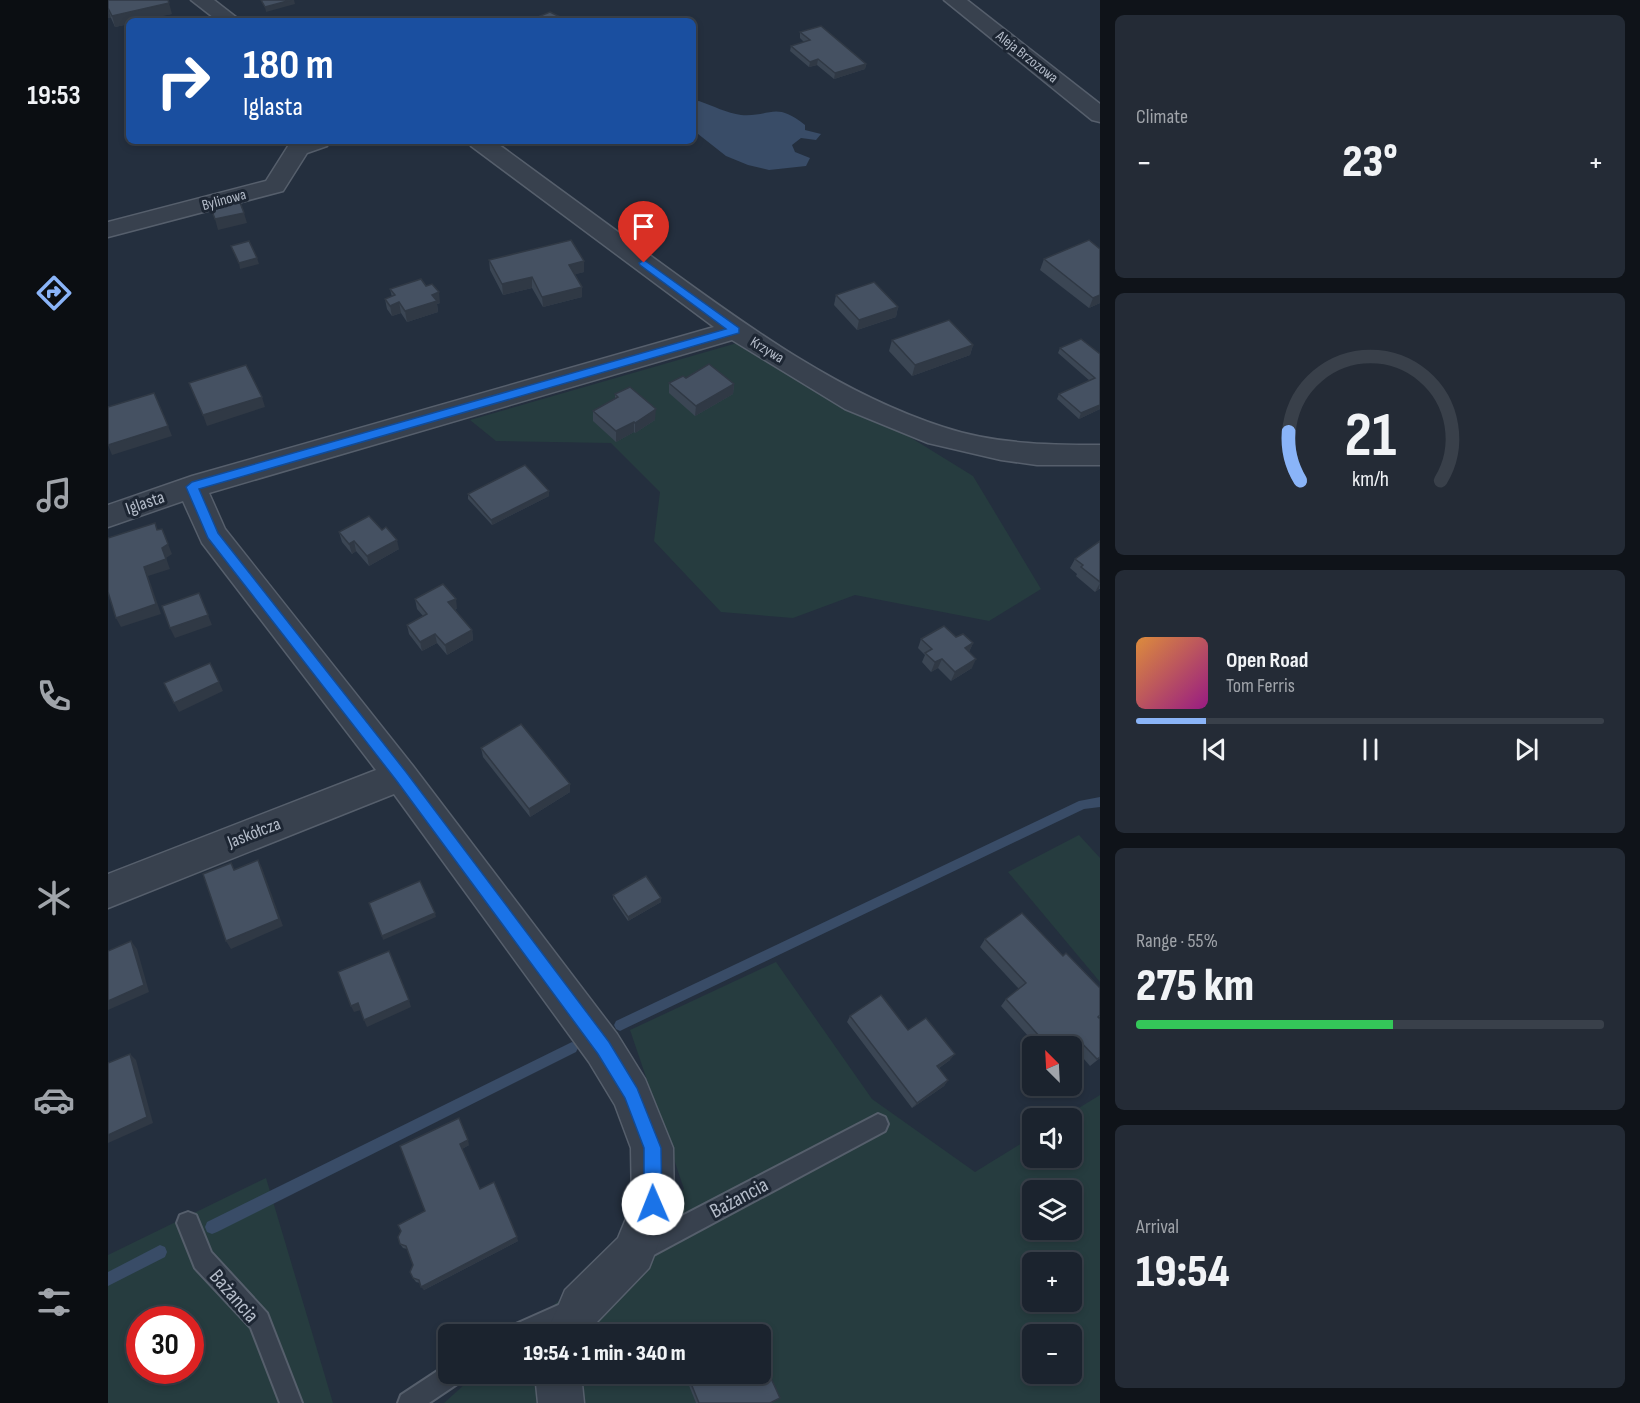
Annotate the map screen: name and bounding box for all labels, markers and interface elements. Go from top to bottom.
street label: Aleja Brzozowa [991,26,1062,87]
text: 180 m [243,40,334,91]
icon: right [144,42,222,120]
text: 19:53 [27,80,81,112]
text: Iglasta [243,91,303,123]
text: Climate [1136,105,1188,129]
text: 23° [1342,135,1398,190]
text: − [1136,143,1152,183]
text: + [1588,143,1604,183]
street label: Bylinowa [200,185,248,215]
pin [618,201,669,263]
icon: arrive [627,210,660,243]
icon: directions [33,272,75,314]
street label: Krzywa [747,333,788,368]
text: 21 [1344,399,1396,474]
text: km/h [1351,467,1389,492]
icon: music [33,474,75,516]
street label: Iglasta [123,487,167,519]
text: Open Road [1226,647,1308,674]
text: Tom Ferris [1226,674,1295,698]
icon: phone [33,675,75,717]
icon: previous [1198,733,1231,766]
icon: pause [1354,733,1387,766]
icon: next [1510,733,1543,766]
street label: Jaskółcza [224,813,283,853]
icon: climate [33,877,75,919]
text: Range · 55% [1136,929,1218,953]
text: 275 km [1136,959,1254,1014]
north arrow [1022,1036,1082,1096]
map controls [1022,1036,1082,1384]
icon: car [33,1079,75,1121]
button: sound [1022,1108,1082,1168]
position arrow [621,1172,685,1236]
street label: Bażancia [706,1172,772,1224]
button: layers [1022,1180,1082,1240]
text: Arrival [1136,1215,1179,1239]
text: 19:54 [1136,1245,1230,1300]
button: + [1022,1252,1082,1312]
street label: Bażancia [204,1264,264,1328]
icon: filters [33,1281,75,1323]
speed limit sign: 30 [126,1306,204,1384]
button: − [1022,1324,1082,1384]
text: 19:54 · 1 min · 340 m [523,1340,686,1367]

